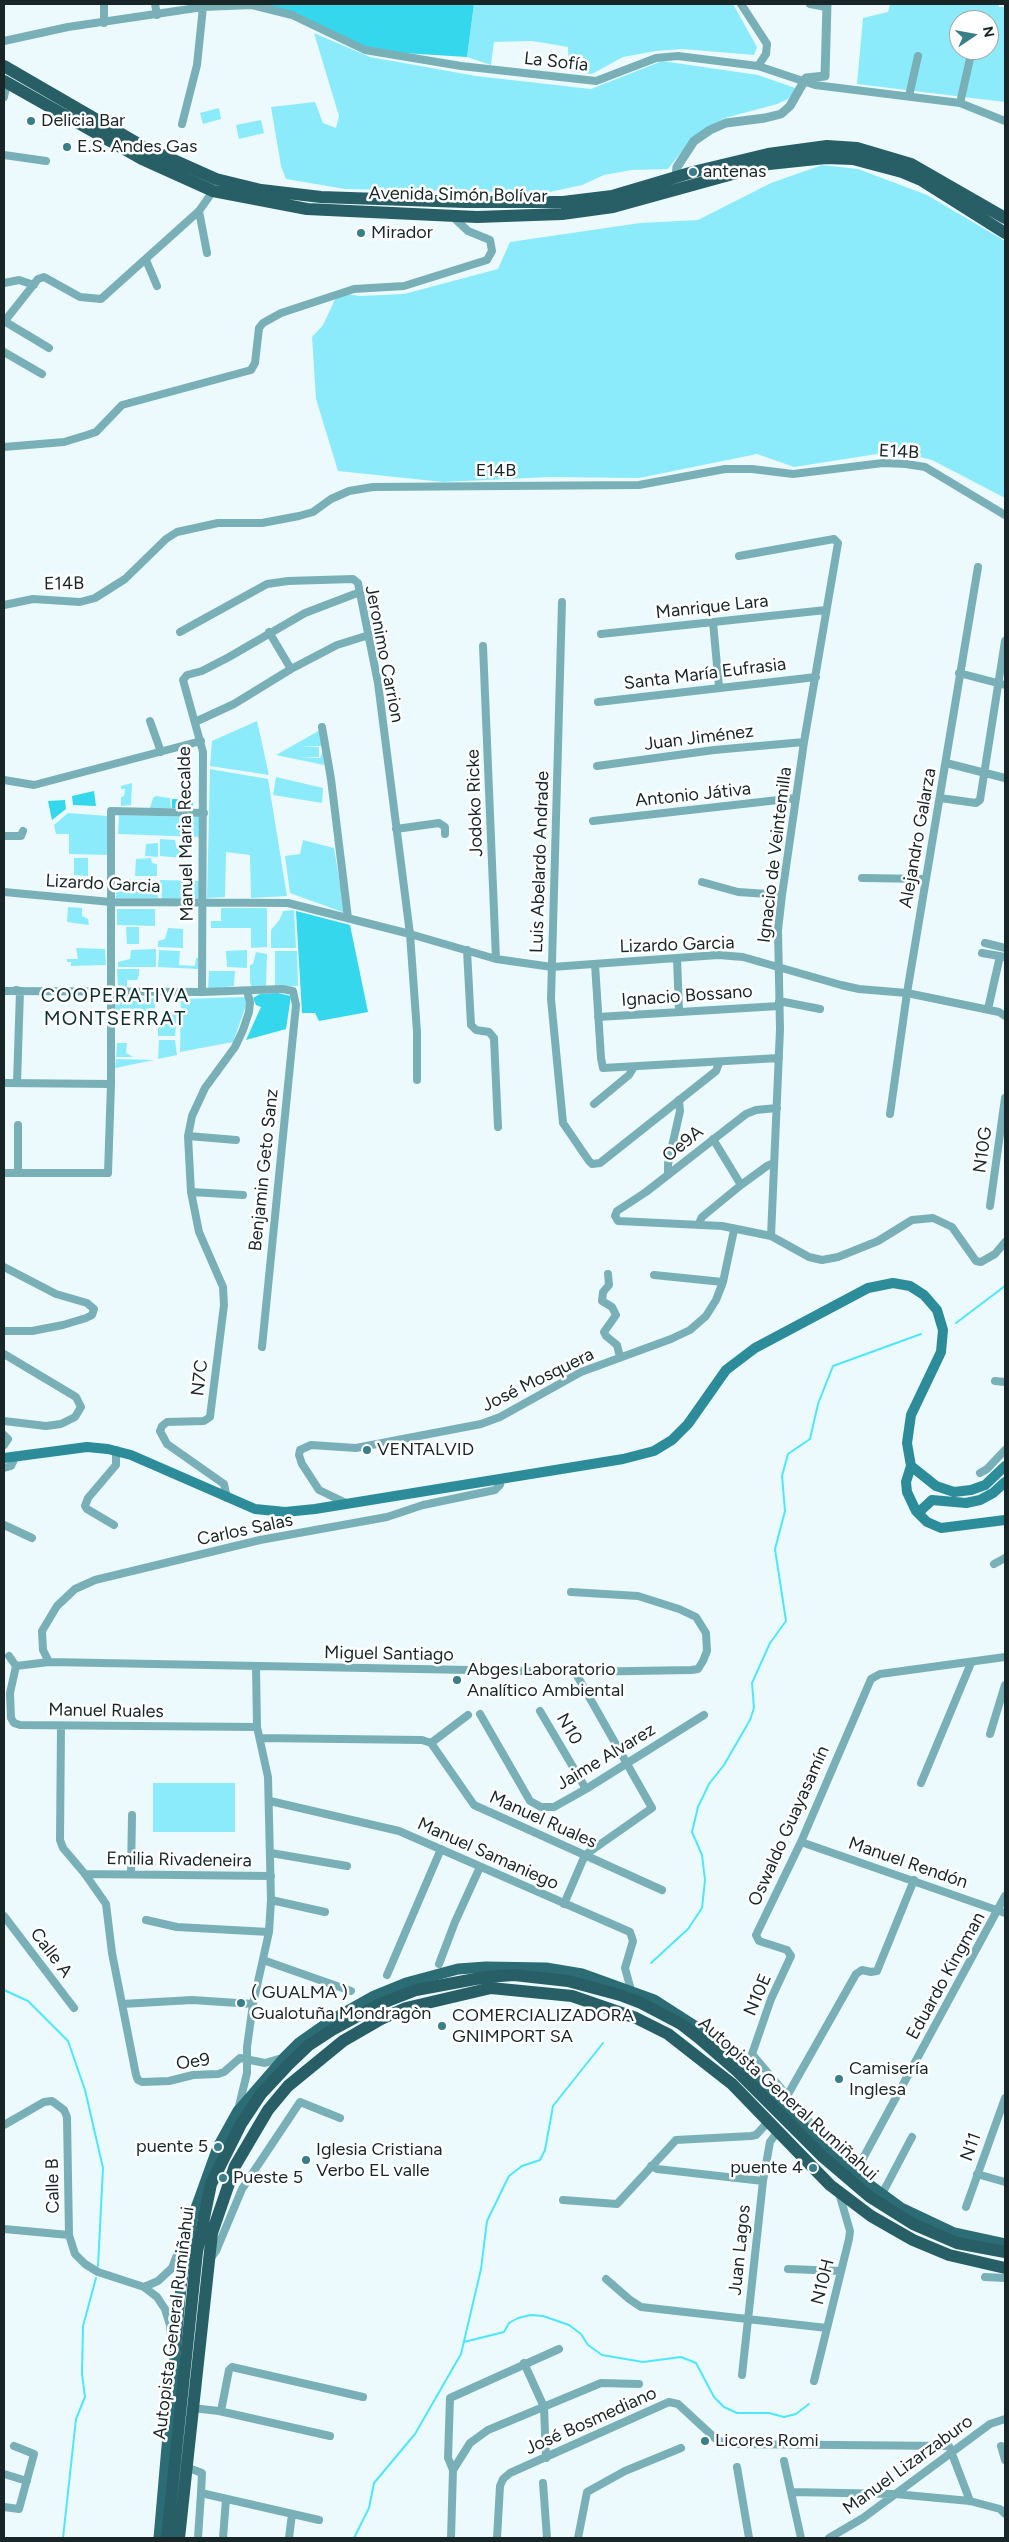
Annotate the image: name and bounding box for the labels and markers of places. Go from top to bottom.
place label: Delicia Bar [41,110,125,132]
marker: Delicia Bar [25,115,37,127]
place label: E.S. Andes Gas [77,136,197,158]
marker: E.S. Andes Gas [61,141,73,153]
place label: antenas [703,161,766,183]
marker: antenas [687,166,699,178]
place label: Mirador [371,222,433,244]
marker: Mirador [355,227,367,239]
place label: VENTALVID [377,1439,474,1461]
marker: VENTALVID [361,1444,373,1456]
place label: Abges Laboratorio Analítico Ambiental [467,1659,624,1702]
marker: Abges Laboratorio Analítico Ambiental [451,1674,463,1686]
place label: ( GUALMA ) Gualotuña Mondragòn [251,1982,431,2025]
marker: ( GUALMA ) Gualotuña Mondragòn [235,1997,247,2009]
place label: COMERCIALIZADORA GNIMPORT SA [452,2005,634,2048]
marker: COMERCIALIZADORA GNIMPORT SA [436,2020,448,2032]
place label: Camisería Inglesa [849,2058,928,2100]
marker: Camisería Inglesa [833,2073,845,2085]
place label: puente 5 [136,2136,208,2158]
place label: Iglesia Cristiana Verbo EL valle [316,2139,442,2182]
marker: puente 5 [212,2141,224,2153]
marker: Iglesia Cristiana Verbo EL valle [300,2154,312,2166]
place label: puente 4 [730,2157,803,2179]
marker: puente 4 [807,2162,819,2174]
place label: Pueste 5 [233,2167,303,2189]
marker: Pueste 5 [217,2172,229,2184]
place label: Licores Romi [715,2430,819,2452]
marker: Licores Romi [699,2435,711,2447]

